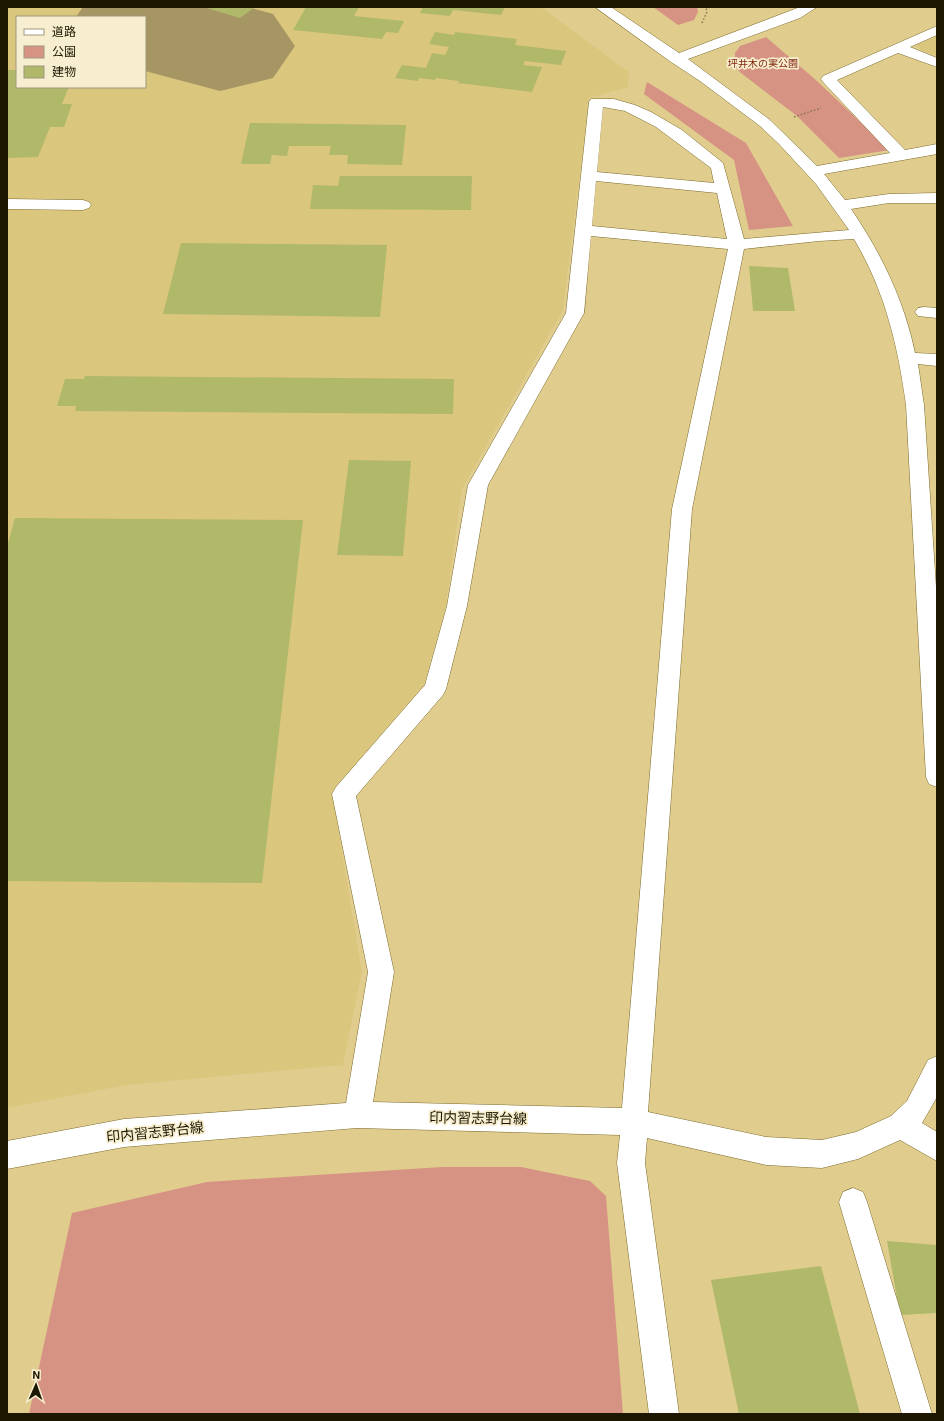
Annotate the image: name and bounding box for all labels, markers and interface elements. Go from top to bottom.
legend [16,16,146,88]
text: 道路 [52,25,76,39]
text: 公園 [52,45,76,59]
park label: 坪井木の実公園 [728,58,798,69]
text: 建物 [52,65,76,79]
street label: 印内習志野台線 [429,1109,527,1127]
street label: 印内習志野台線 [105,1119,205,1145]
north arrow [16,1365,56,1405]
text: N [32,1369,41,1382]

